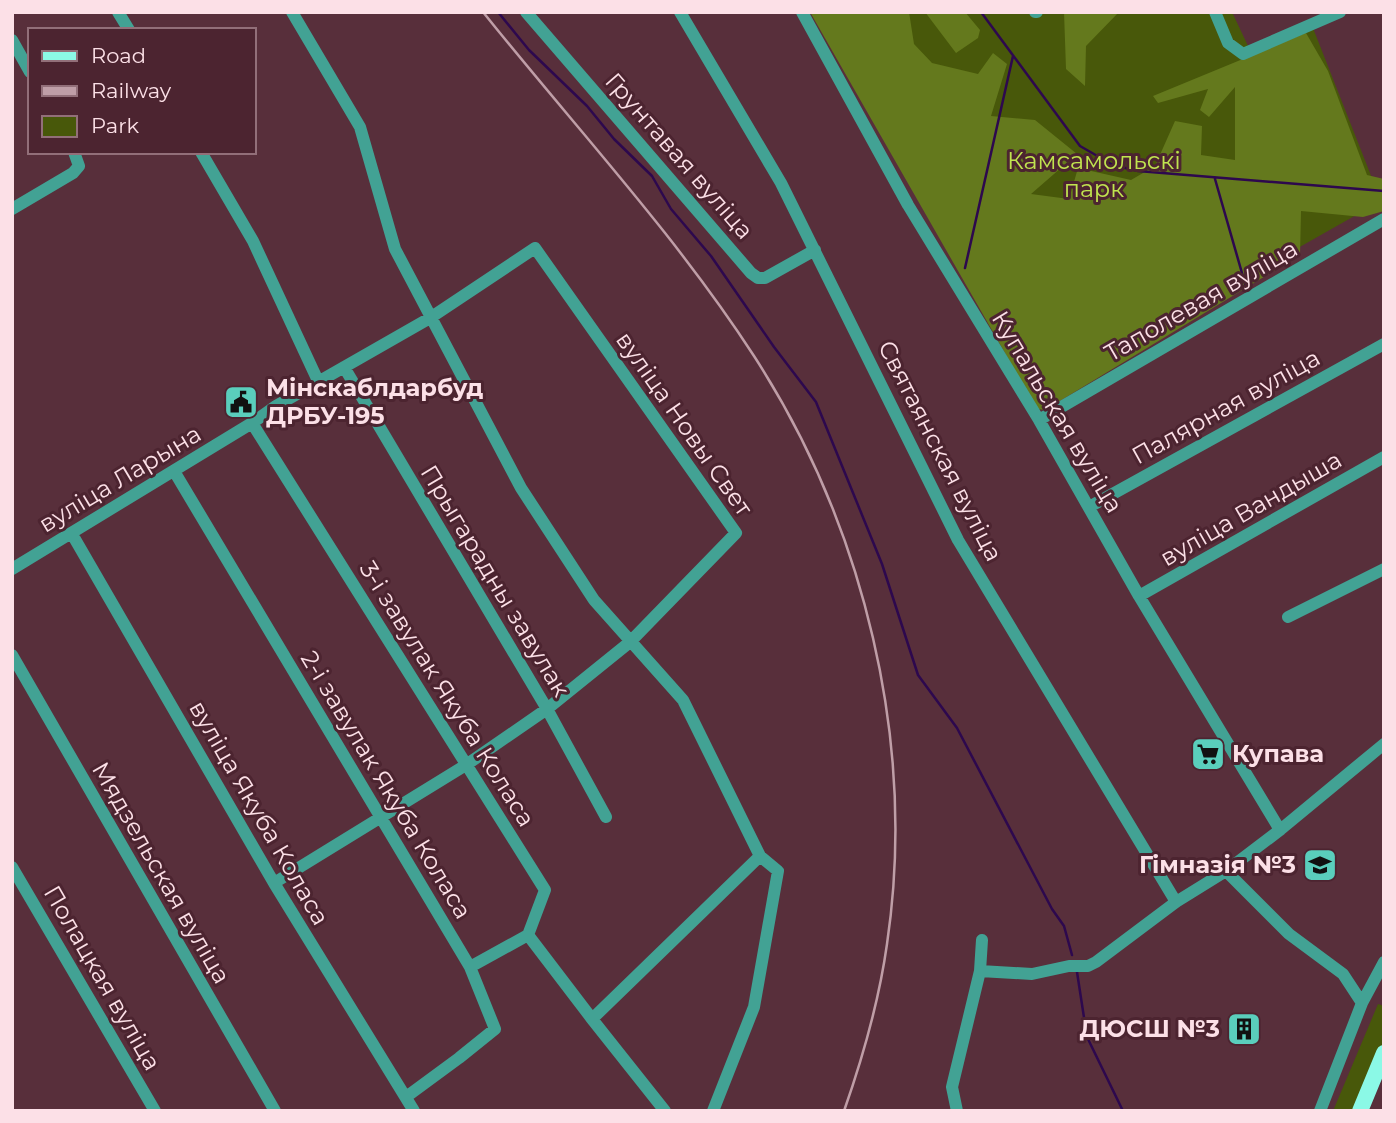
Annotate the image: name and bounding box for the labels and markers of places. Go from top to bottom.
place label: Мінскаблдарбуд ДРБУ-195 [266,373,484,430]
public building icon: Мінскаблдарбуд ДРБУ-195 [222,383,260,421]
supermarket icon: Купава [1189,735,1227,773]
place label: Купава [1232,739,1324,768]
school or university icon: Гімназія №3 [1301,846,1339,884]
place label: Гімназія №3 [1139,850,1296,879]
building icon: ДЮСШ №3 [1225,1010,1263,1048]
place label: ДЮСШ №3 [1079,1014,1220,1043]

